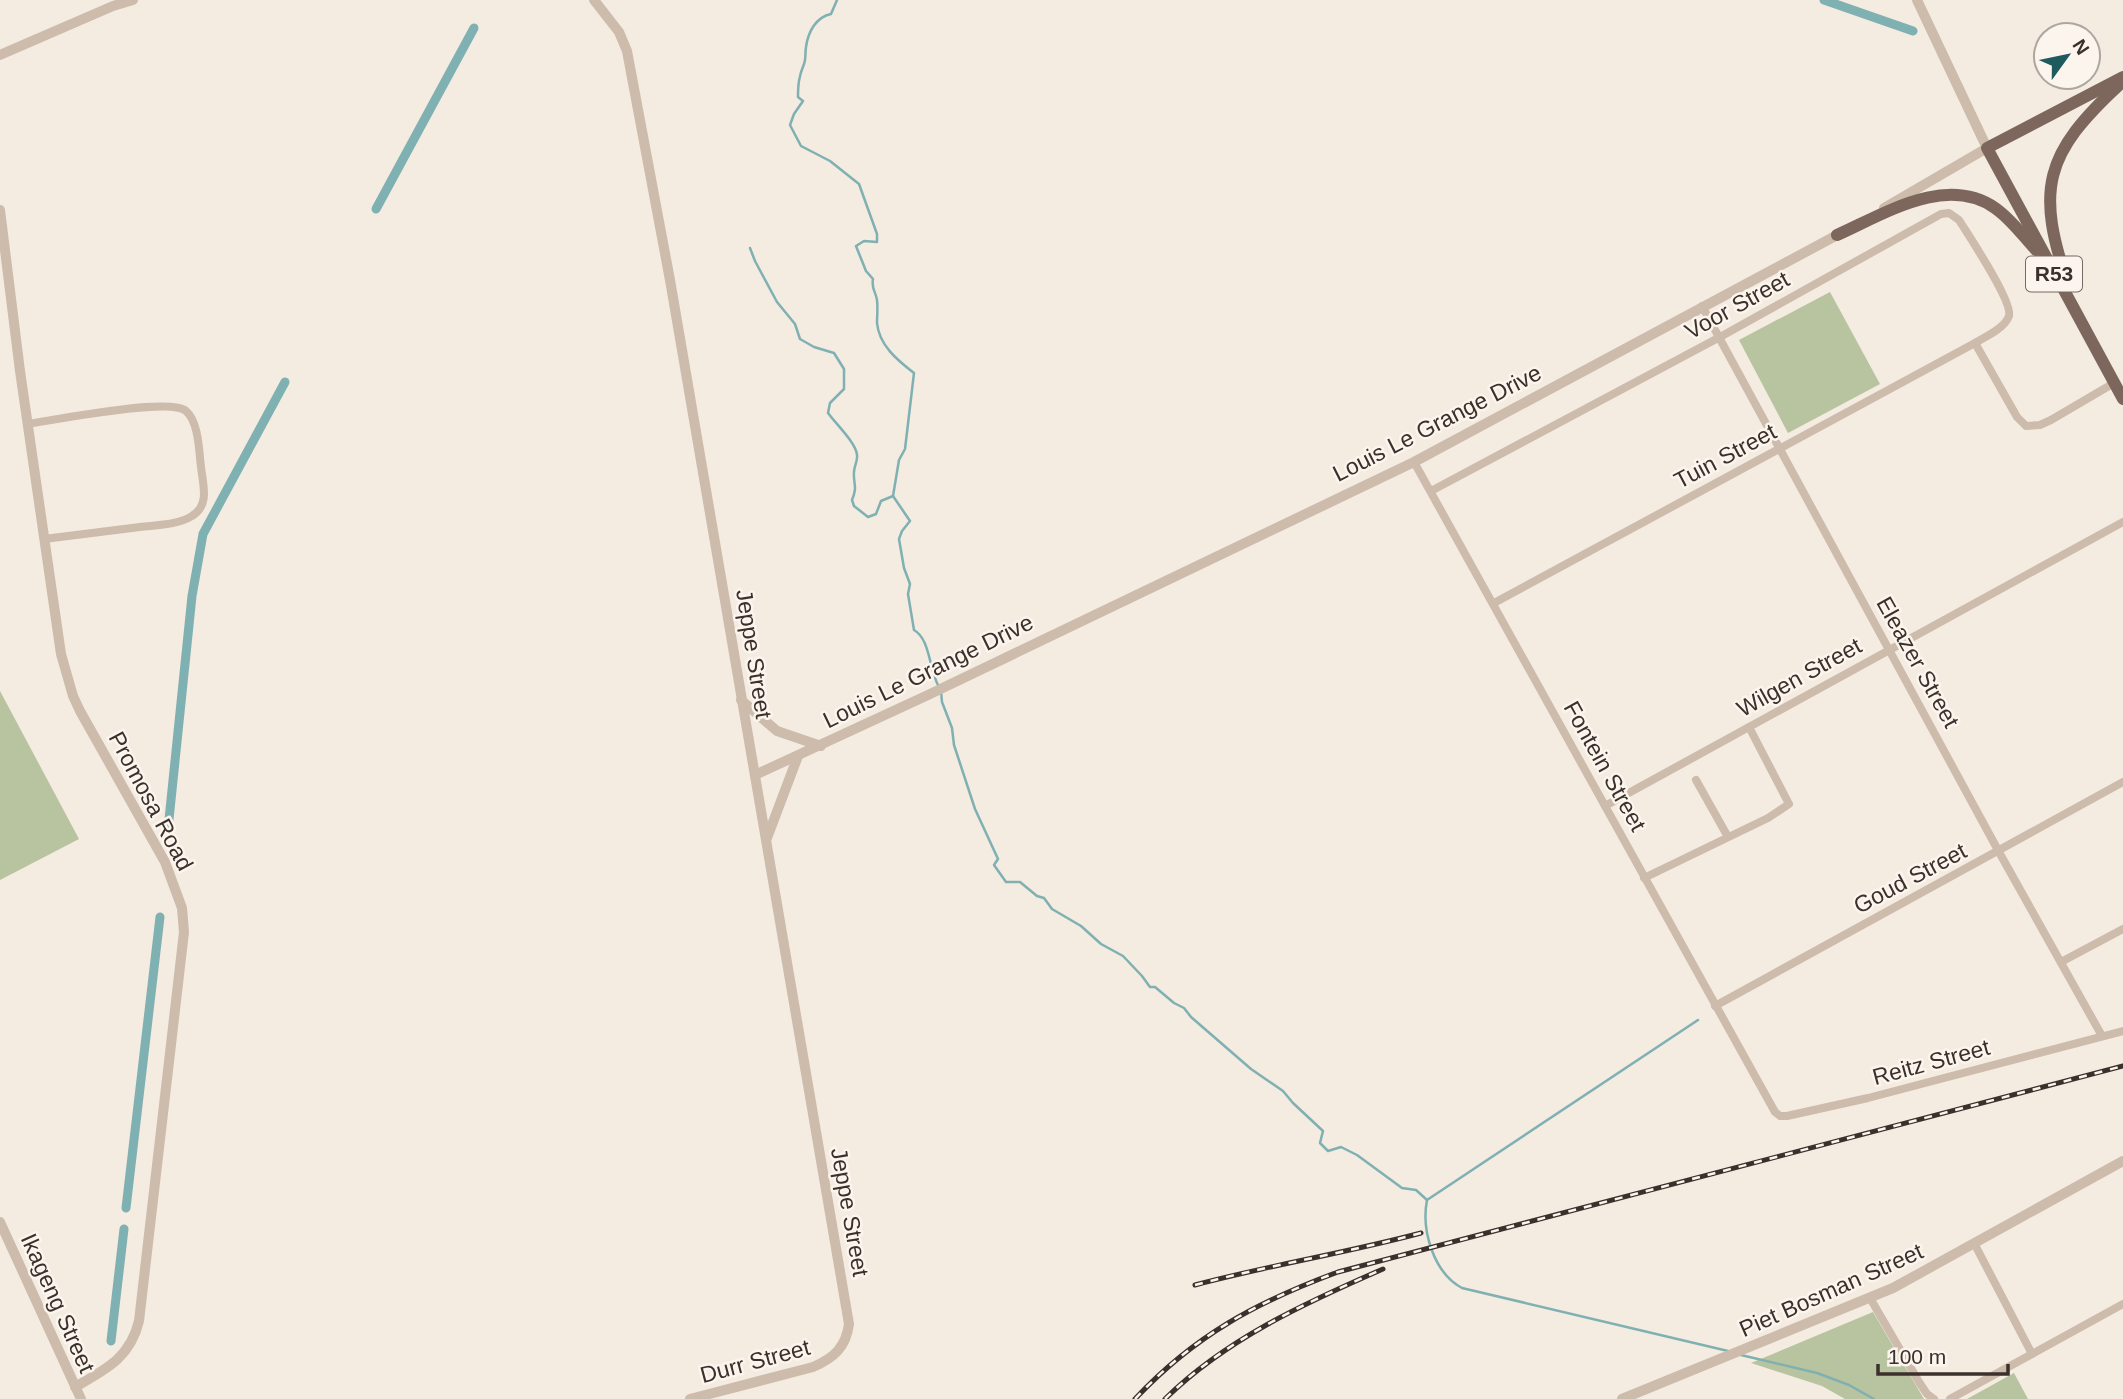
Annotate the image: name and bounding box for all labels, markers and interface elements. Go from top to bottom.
north arrow [2032,21,2102,91]
text: N [2068,36,2093,58]
road number: R53 [2026,256,2082,292]
street label: Voor Street [1680,265,1794,344]
street label: Louis Le Grange Drive [1329,359,1545,487]
street label: Tuin Street [1670,418,1781,494]
street label: Jeppe Street [731,588,777,721]
street label: Eleazer Street [1871,592,1965,733]
street label: Louis Le Grange Drive [819,609,1037,733]
street label: Wilgen Street [1732,632,1866,722]
street label: Fontein Street [1559,697,1652,836]
street label: Promosa Road [104,727,198,875]
street label: Goud Street [1849,837,1971,919]
street label: Reitz Street [1870,1034,1993,1090]
street label: Jeppe Street [826,1146,874,1279]
street label: Ikageng Street [16,1229,101,1377]
street label: Piet Bosman Street [1735,1238,1927,1342]
scale bar [1878,1332,2008,1376]
street label: Durr Street [697,1334,813,1388]
text: 100 m [1888,1345,1946,1368]

